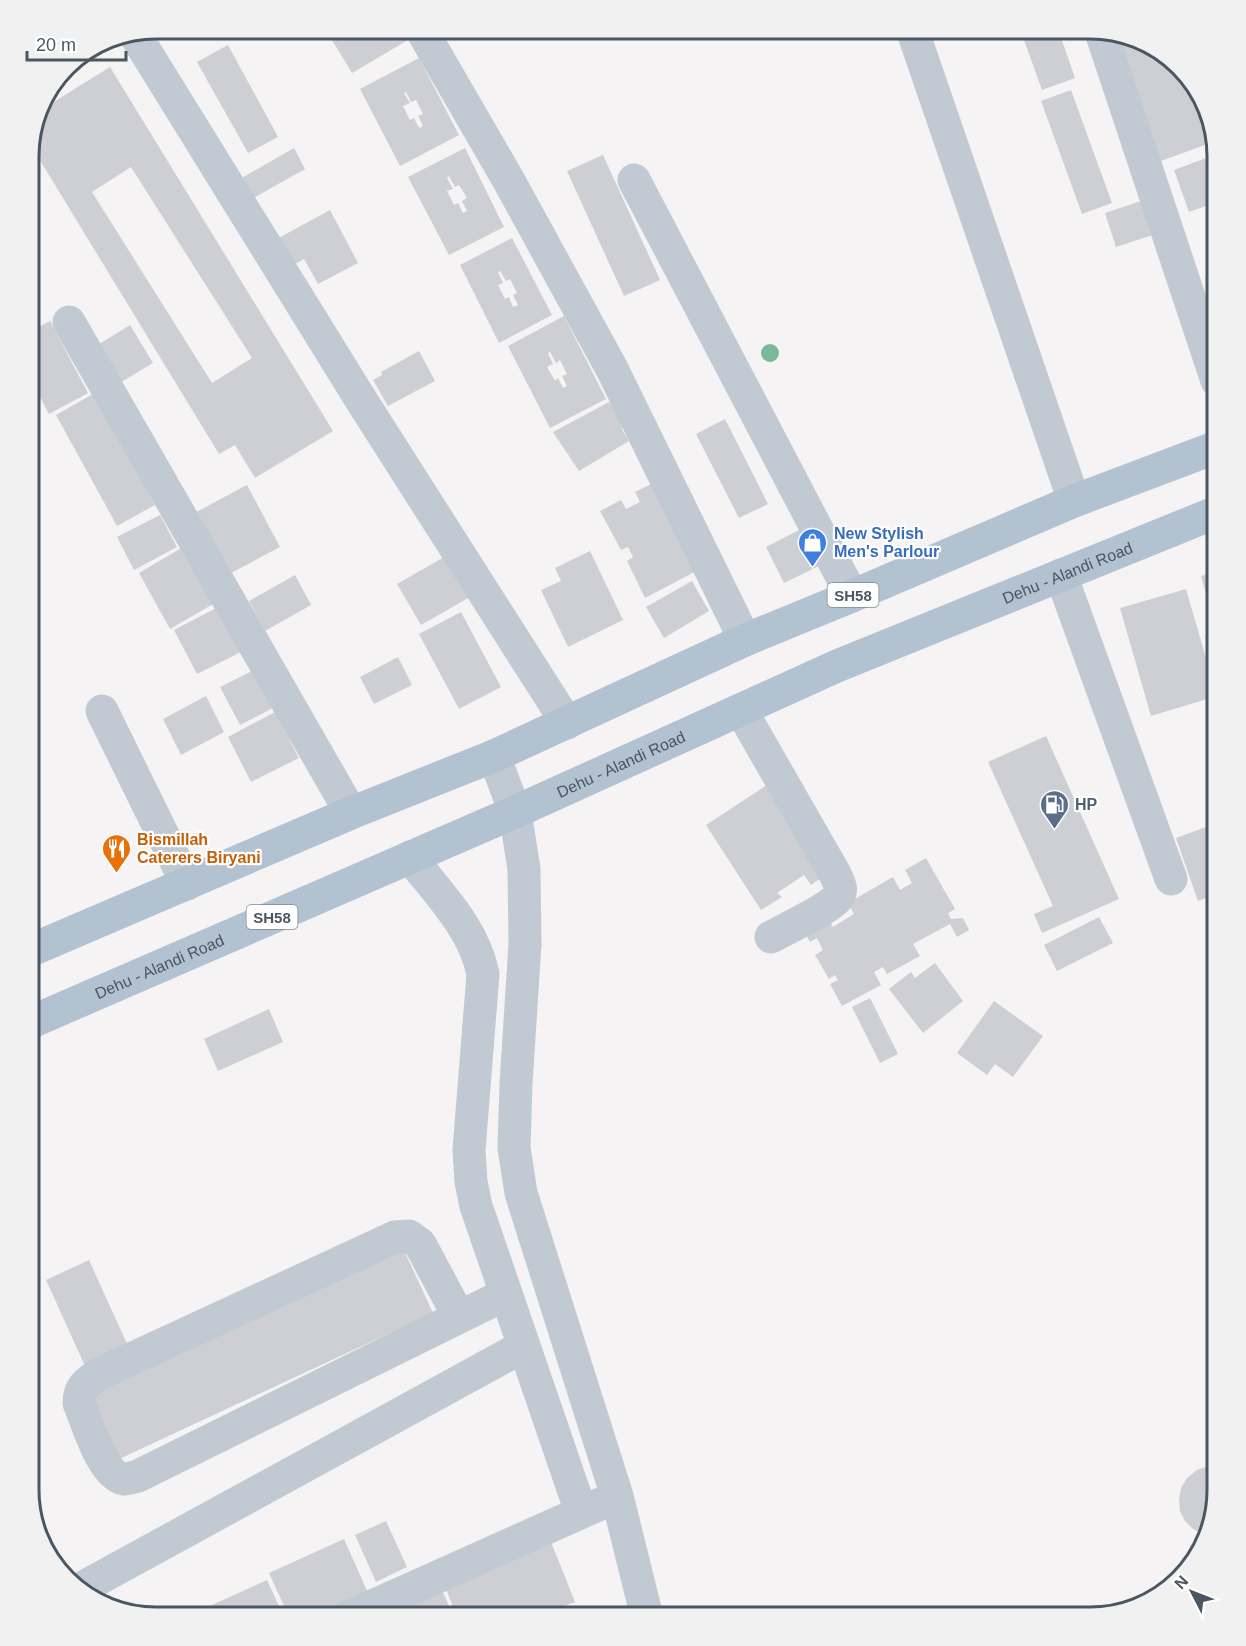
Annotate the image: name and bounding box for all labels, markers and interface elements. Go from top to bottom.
scale bar [27,24,126,62]
text: 20 m [36,35,76,55]
place label: New Stylish Men's Parlour [834,525,939,560]
shop icon: New Stylish Men's Parlour [797,526,829,568]
street label: Dehu - Alandi Road [1000,539,1135,607]
road number: SH58 [828,583,878,607]
street label: Dehu - Alandi Road [554,728,688,800]
fuel station icon: HP [1038,788,1070,830]
place label: HP [1075,796,1098,813]
place label: Bismillah Caterers Biryani [137,831,261,866]
restaurant icon: Bismillah Caterers Biryani [100,832,132,874]
road number: SH58 [246,905,298,929]
street label: Dehu - Alandi Road [92,931,226,1002]
north arrow [1162,1562,1222,1622]
text: N [1171,1572,1191,1592]

